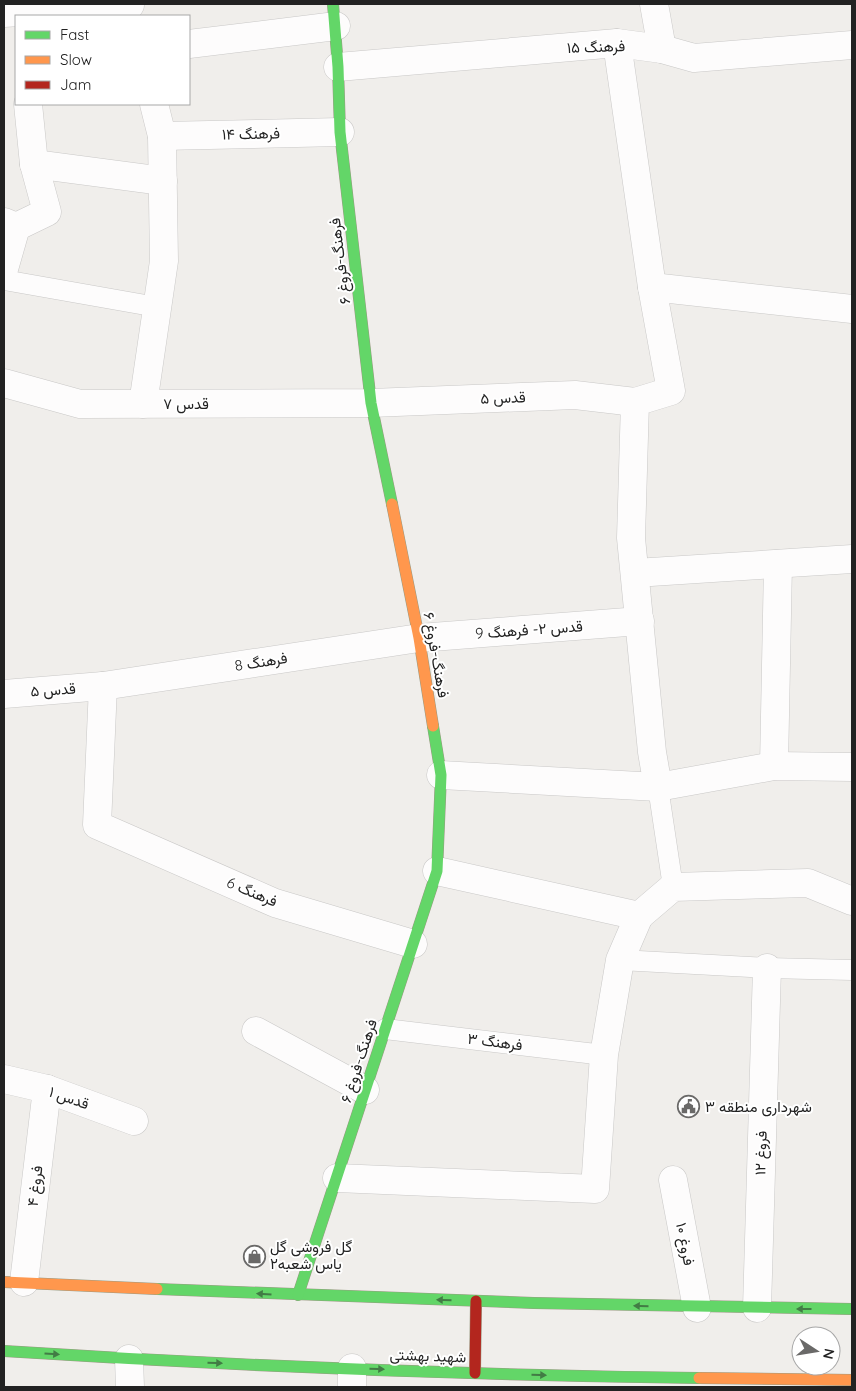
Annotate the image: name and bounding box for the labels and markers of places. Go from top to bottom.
public building icon: شهرداری منطقه ۳ [677,1095,701,1119]
place label: شهرداری منطقه ۳ [705,1097,812,1117]
place label: گل فروشی گل یاس شعبه۲ [270,1237,353,1274]
shop icon: گل فروشی گل یاس شعبه۲ [242,1244,266,1268]

